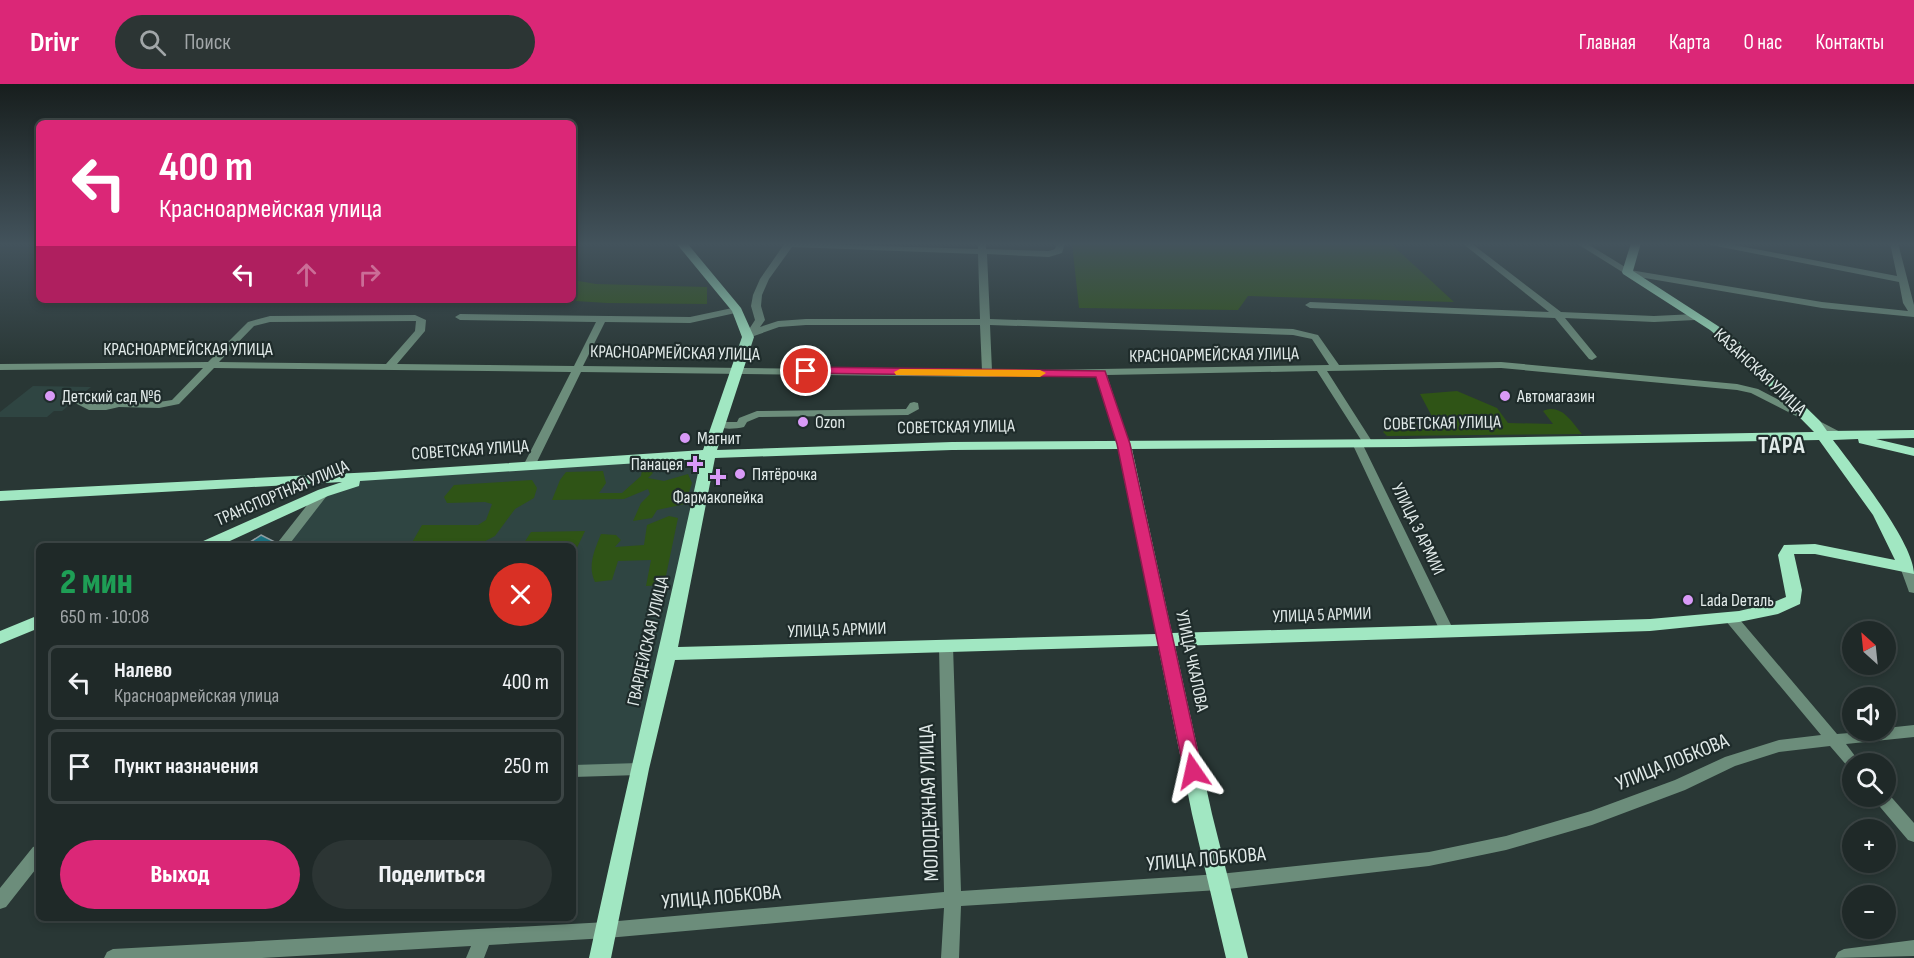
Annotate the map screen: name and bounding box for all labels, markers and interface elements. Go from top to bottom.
search box [115,15,535,69]
text: Drivr [30,26,79,59]
icon: search [136,26,169,59]
text: Поиск [184,29,231,56]
text: Главная [1579,30,1636,55]
text: Карта [1669,30,1710,55]
text: О нас [1743,30,1782,55]
text: Контакты [1815,30,1884,55]
text: 400 m [159,142,253,193]
icon: left [60,144,138,222]
text: Красноармейская улица [159,193,382,225]
icon: left [227,258,260,291]
icon: ahead [290,258,323,291]
icon: right [353,258,386,291]
street label: КАЗАНСКАЯ УЛИЦА [1710,324,1811,420]
street label: КРАСНОАРМЕЙСКАЯ УЛИЦА [103,339,273,360]
street label: КРАСНОАРМЕЙСКАЯ УЛИЦА [590,341,760,365]
street label: КРАСНОАРМЕЙСКАЯ УЛИЦА [1129,343,1299,367]
pin [780,345,831,396]
icon: arrive [789,354,822,387]
place label: Детский сад №6 [62,386,161,407]
place label: Автомагазин [1516,386,1595,407]
marker: Детский сад №6 [43,389,57,403]
marker: Автомагазин [1498,389,1512,403]
street label: СОВЕТСКАЯ УЛИЦА [1383,411,1501,435]
place label: Ozon [815,412,845,433]
marker: Ozon [796,415,810,429]
street label: СОВЕТСКАЯ УЛИЦА [897,415,1015,439]
place label: Магнит [697,428,741,449]
marker: Магнит [678,431,692,445]
district label: ТАРА [1758,431,1806,460]
street label: СОВЕТСКАЯ УЛИЦА [411,435,530,465]
place label: Панацея [631,454,683,475]
street label: ТРАНСПОРТНАЯ УЛИЦА [212,455,352,531]
marker: Панацея [688,457,702,471]
place label: Пятёрочка [752,464,817,485]
marker: Пятёрочка [733,467,747,481]
marker: Фармакопейка [711,470,725,484]
street label: УЛИЦА 3 АРМИИ [1387,480,1449,578]
place label: Фармакопейка [672,487,764,508]
text: 2 мин [60,561,133,604]
button: close [489,563,552,626]
street label: ГВАРДЕЙСКАЯ УЛИЦА [623,574,673,708]
place label: Lada Dеталь [1700,590,1774,611]
marker: Lada Dеталь [1681,593,1695,607]
street label: УЛИЦА 5 АРМИИ [1272,603,1372,627]
text: 650 m · 10:08 [60,605,149,629]
street label: УЛИЦА ЧКАЛОВА [1171,609,1213,714]
street label: УЛИЦА 5 АРМИИ [787,618,887,642]
north arrow [1842,621,1896,675]
map controls [1842,621,1896,939]
text: Налево [114,657,172,684]
icon: left [63,666,96,699]
text: 400 m [503,669,549,696]
text: Красноармейская улица [114,684,279,708]
button: sound [1842,687,1896,741]
street label: МОЛОДЕЖНАЯ УЛИЦА [914,723,944,882]
street label: УЛИЦА ЛОБКОВА [1612,728,1733,796]
position arrow [1161,739,1225,803]
icon: arrive [63,750,96,783]
text: Пункт назначения [114,753,258,780]
text: 250 m [504,753,549,780]
button: search [1842,753,1896,807]
button: + [1842,819,1896,873]
button: Выход [60,840,300,909]
button: Поделиться [312,840,552,909]
street label: УЛИЦА ЛОБКОВА [1145,841,1268,877]
street label: УЛИЦА ЛОБКОВА [660,879,783,915]
button: − [1842,885,1896,939]

